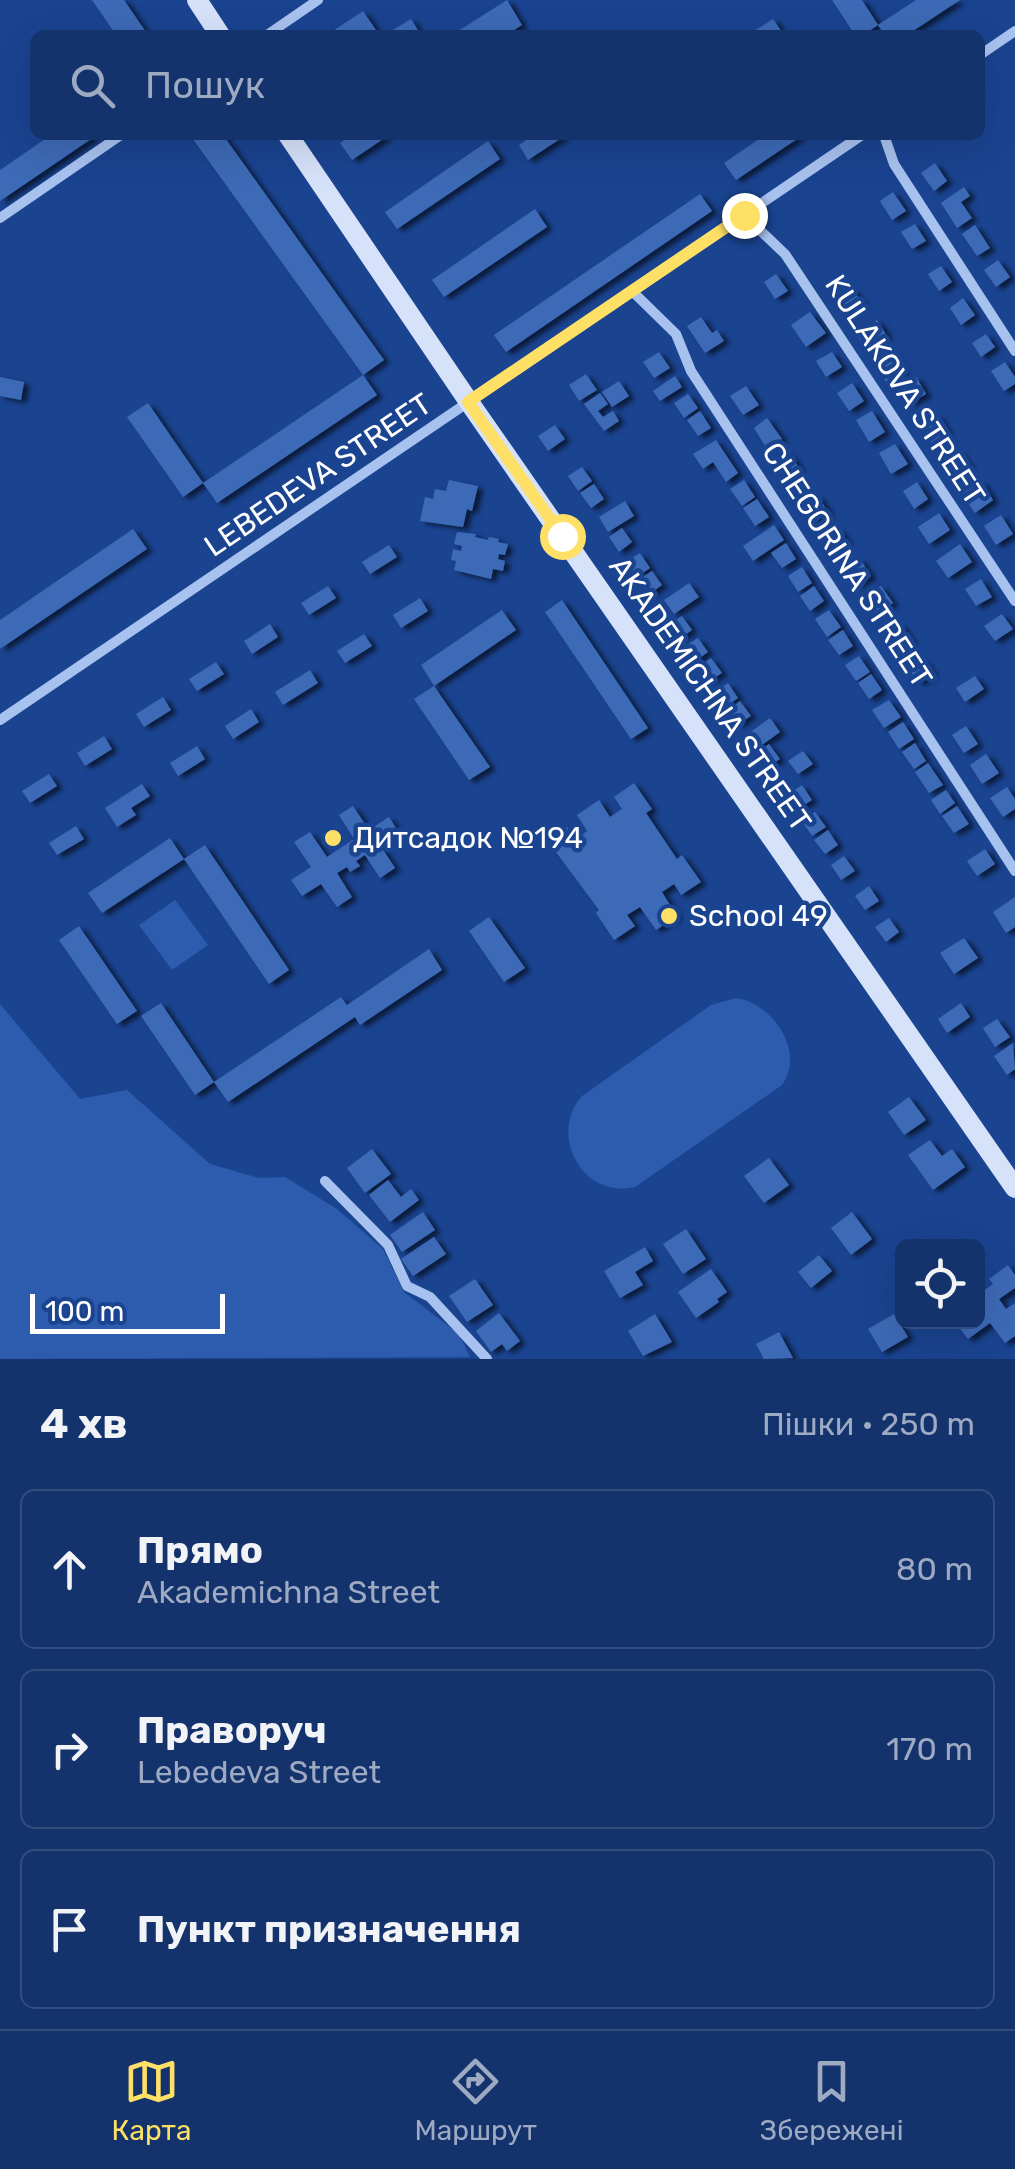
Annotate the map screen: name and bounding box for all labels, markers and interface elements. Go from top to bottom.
search box [30,30,985,140]
icon: search [65,58,120,113]
text: Пошук [145,62,265,108]
route end [722,193,768,239]
street label: KULAKOVA STREET [817,268,993,512]
street label: LEBEDEVA STREET [198,386,438,564]
street label: CHEGORINA STREET [754,436,940,694]
route start [540,514,586,560]
street label: AKADEMICHNA STREET [601,550,819,838]
place label: Дитсадок №194 [353,820,583,856]
marker: Дитсадок №194 [322,827,344,849]
place label: School 49 [689,898,828,934]
marker: School 49 [658,905,680,927]
map controls [895,1239,985,1329]
button: locate [895,1239,985,1329]
scale bar [30,1289,225,1334]
text: 100 m [45,1295,124,1328]
text: 4 хв [40,1399,128,1449]
text: Пішки · 250 m [762,1405,975,1443]
text: Прямо [137,1527,263,1573]
icon: ahead [42,1542,97,1597]
text: 80 m [896,1550,973,1588]
text: Akademichna Street [137,1573,440,1611]
text: Праворуч [137,1707,327,1753]
icon: right [42,1722,97,1777]
text: 170 m [886,1730,973,1768]
text: Lebedeva Street [137,1753,381,1791]
icon: arrive [42,1902,97,1957]
text: Пункт призначення [137,1906,521,1952]
tab: Карта [112,2054,191,2147]
tab: Маршрут [415,2054,537,2147]
tab: Збережені [760,2054,903,2147]

